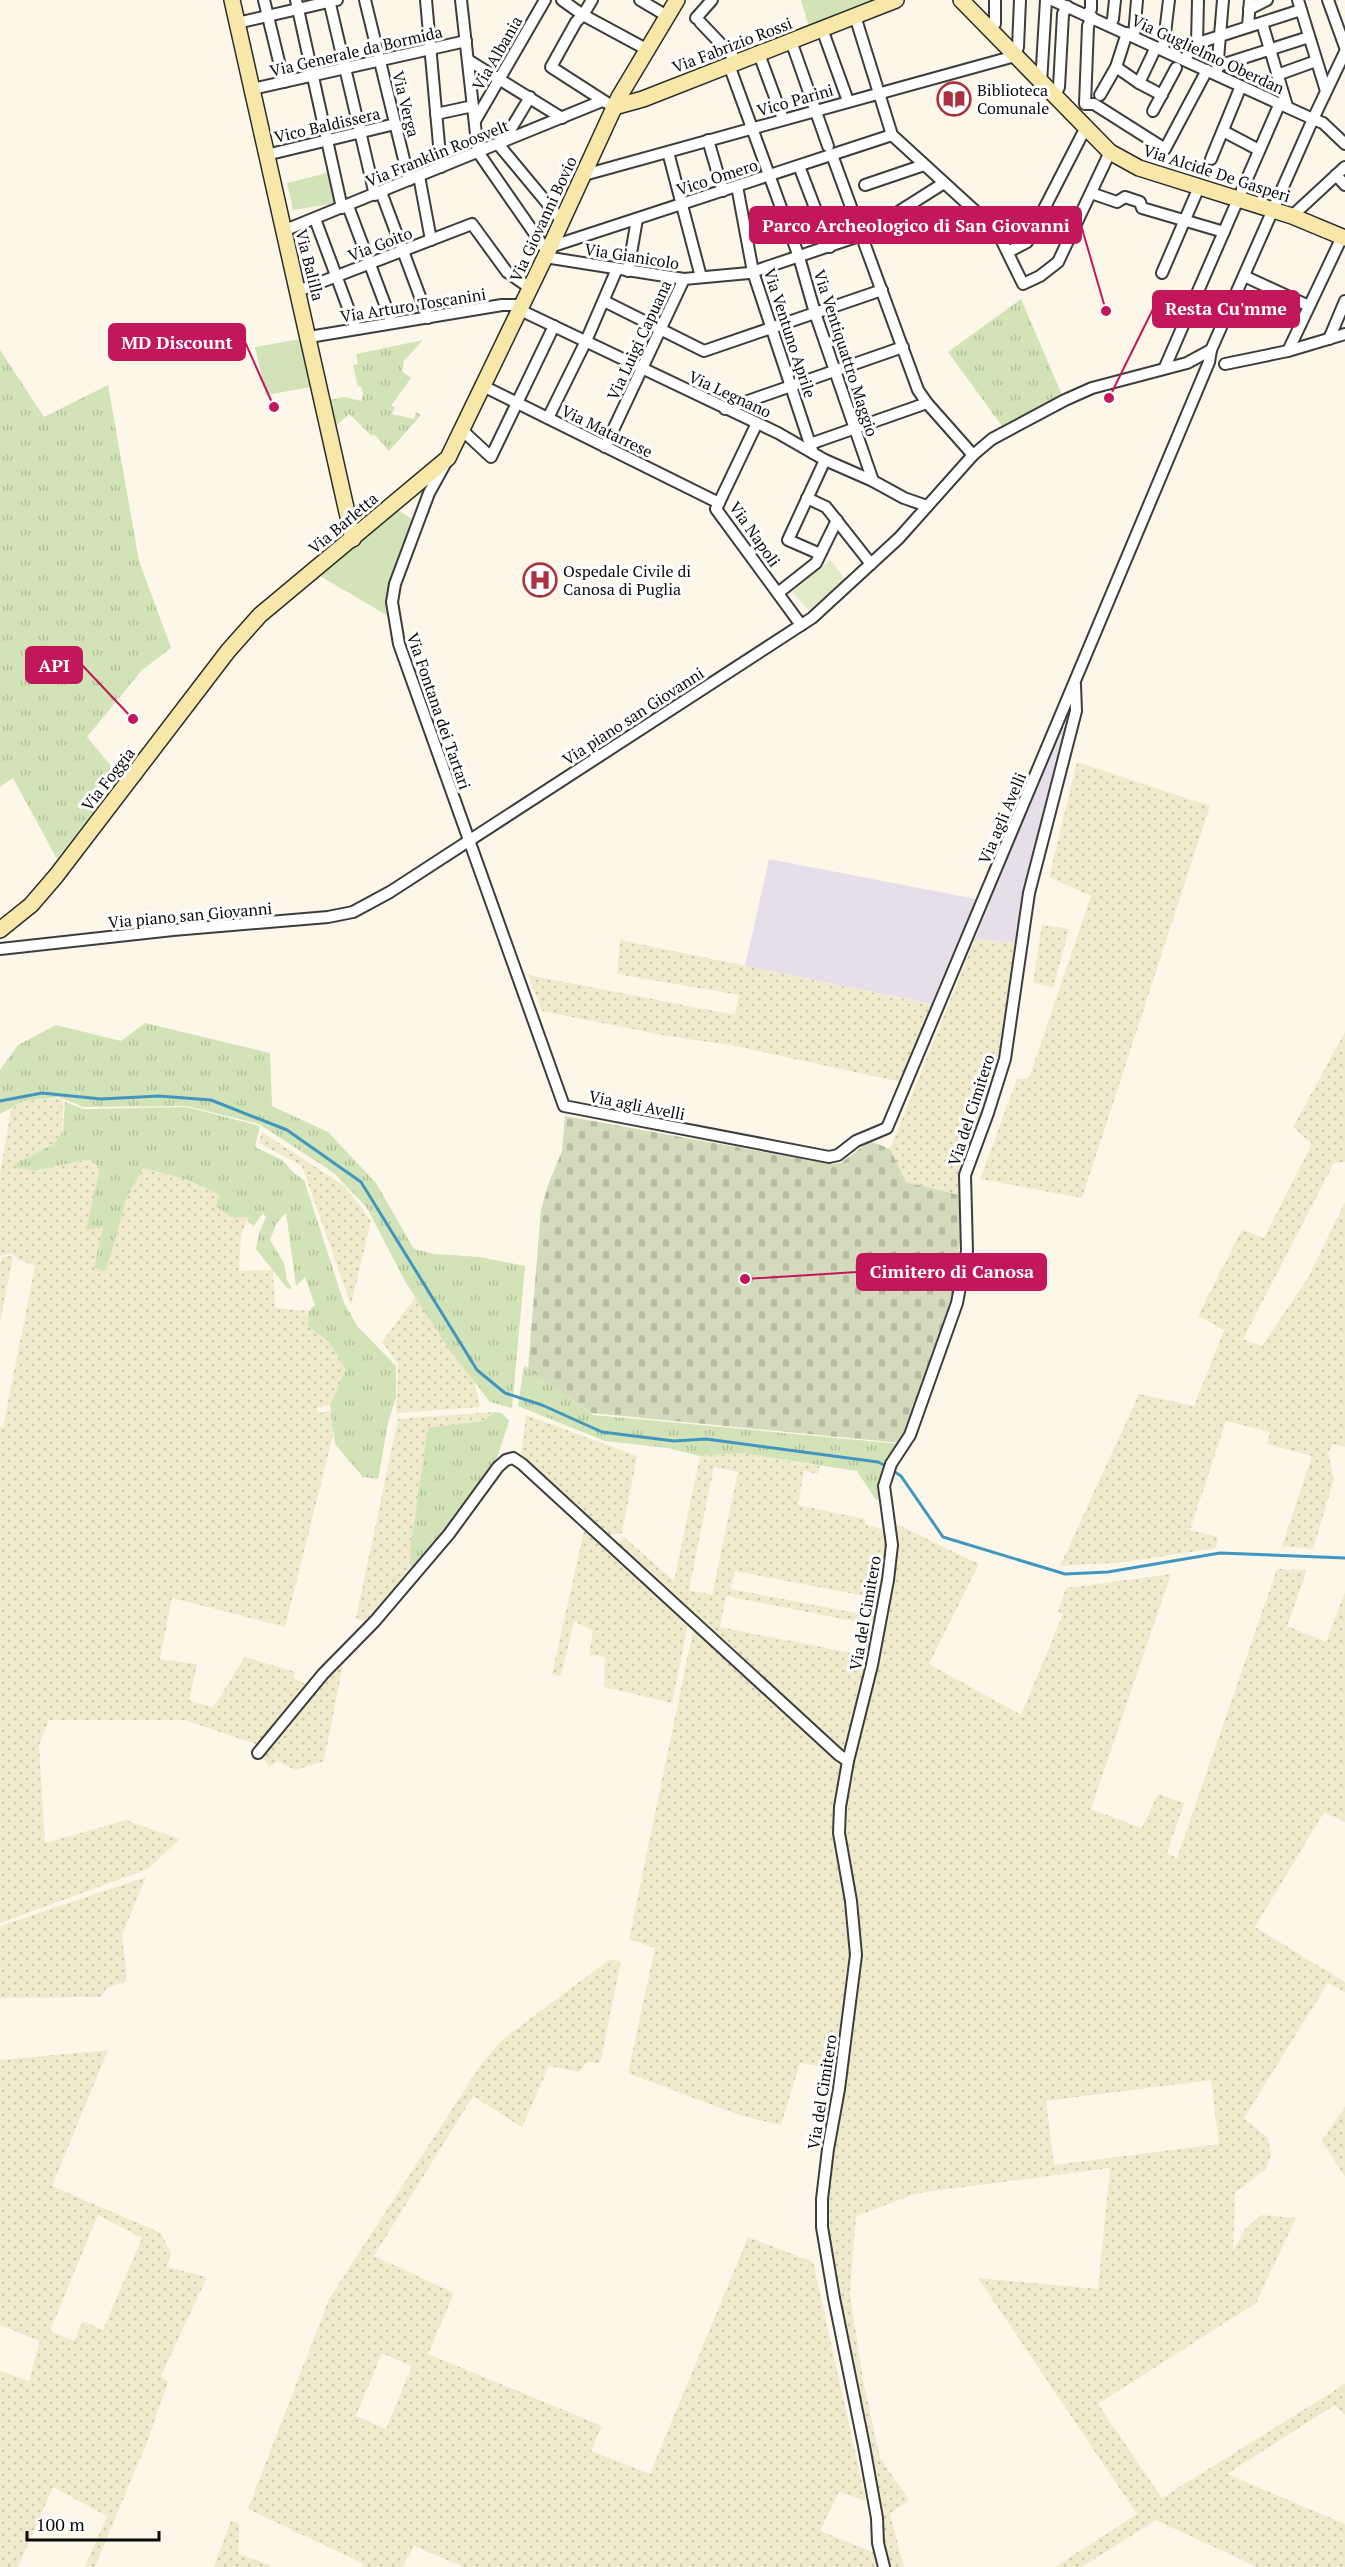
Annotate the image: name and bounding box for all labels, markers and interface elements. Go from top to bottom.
street label: Via Guglielmo Oberdan [1128,9,1289,99]
street label: Via Albania [467,12,527,94]
street label: Via Fabrizio Rossi [669,12,795,78]
street label: Via Generale da Bormida [267,20,445,82]
street label: Via Verga [387,69,425,139]
street label: Vico Parini [754,79,836,121]
place label: Biblioteca Comunale [977,79,1049,119]
library icon: Biblioteca Comunale [936,81,972,117]
street label: Vico Baldissera [272,102,382,148]
street label: Via Franklin Roosvelt [362,114,512,192]
street label: Via Alcide De Gasperi [1141,139,1294,207]
street label: Via Giovanni Bovio [504,153,582,285]
street label: Vico Omero [673,153,761,200]
callout: Parco Archeologico di San Giovanni [750,207,1081,243]
text: Parco Archeologico di San Giovanni [762,213,1070,237]
street label: Via Goito [345,222,415,266]
street label: Via Balilla [290,227,330,303]
street label: Via Gianicolo [583,238,681,274]
street label: Via Ventuno Aprile [759,265,821,401]
street label: Via Ventiquattro Maggio [809,267,883,439]
street label: Via Luigi Capuana [602,276,676,404]
street label: Via Arturo Toscanini [339,283,488,327]
callout: Resta Cu'mme [1153,291,1299,327]
text: Resta Cu'mme [1165,296,1287,320]
callout: MD Discount [109,324,245,360]
text: MD Discount [121,330,233,354]
street label: Via Legnano [685,365,775,423]
street label: Via Matarrese [558,399,656,463]
street label: Via Barletta [304,487,382,559]
street label: Via Napoli [724,497,786,571]
place label: Ospedale Civile di Canosa di Puglia [563,560,691,600]
hospital icon: Ospedale Civile di Canosa di Puglia [522,562,558,598]
street label: Via Fontana dei Tartari [402,630,476,793]
callout: API [26,647,82,683]
text: API [38,653,70,677]
street label: Via piano san Giovanni [558,662,708,770]
street label: Via Foggia [76,743,140,815]
street label: Via agli Avelli [973,769,1031,867]
street label: Via piano san Giovanni [107,897,273,933]
street label: Via del Cimitero [943,1051,999,1169]
street label: Via agli Avelli [587,1085,687,1125]
callout: Cimitero di Canosa [857,1254,1046,1290]
text: Cimitero di Canosa [870,1259,1034,1283]
street label: Via del Cimitero [844,1554,886,1672]
street label: Via del Cimitero [802,2033,842,2151]
scale bar [27,2504,159,2542]
text: 100 m [36,2512,85,2536]

